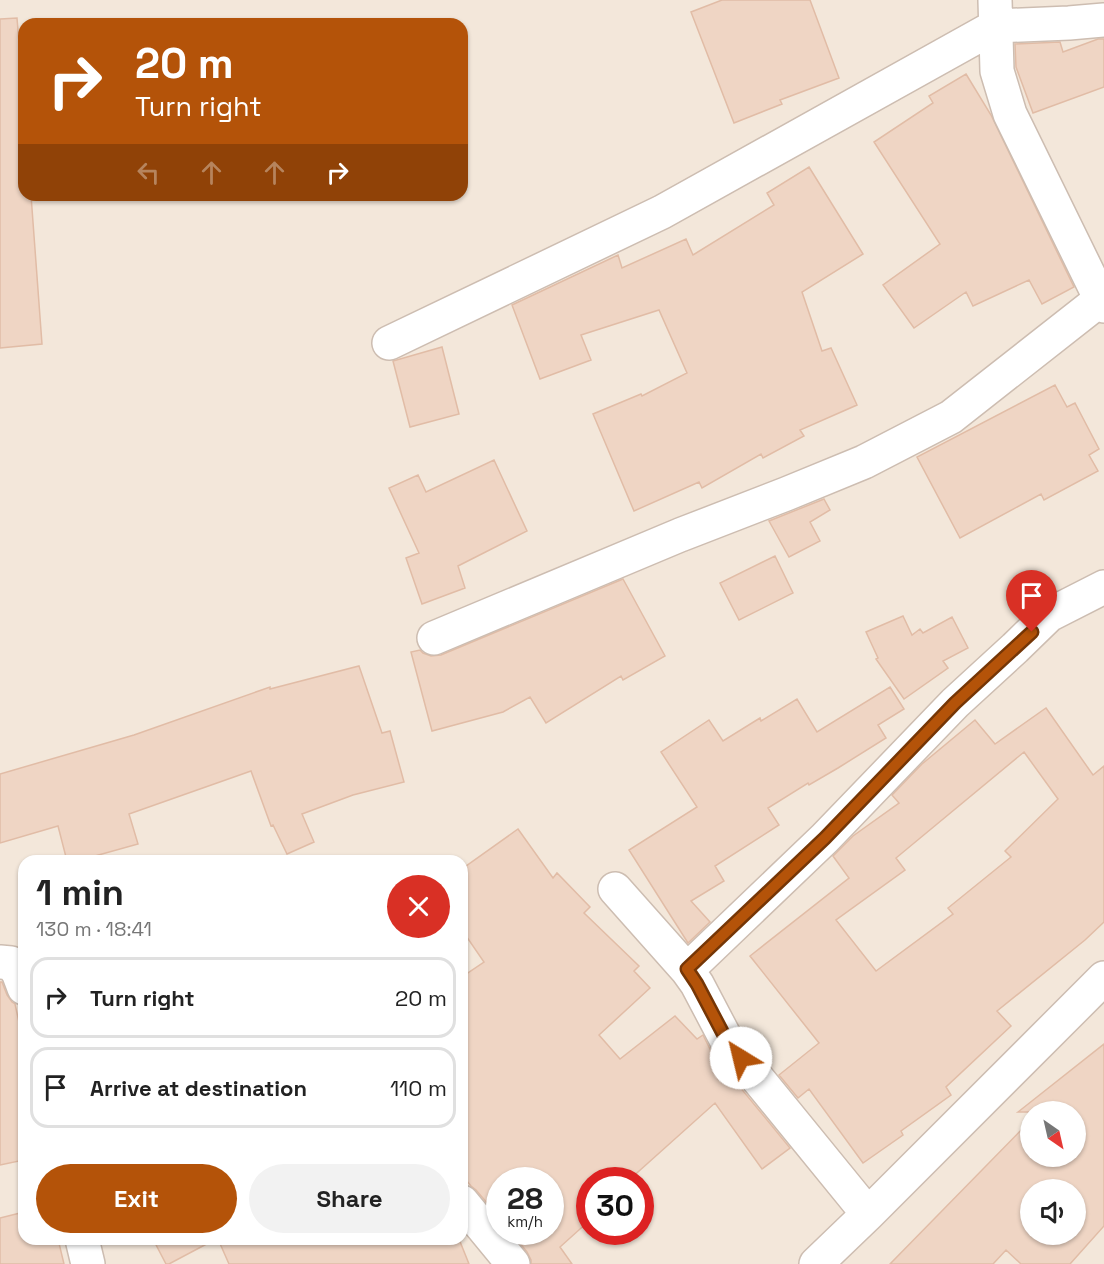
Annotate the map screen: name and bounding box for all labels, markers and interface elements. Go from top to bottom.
text: 20 m [135,37,234,90]
icon: right [36,42,114,120]
text: Turn right [135,89,262,124]
icon: left [132,156,165,189]
icon: ahead [195,156,228,189]
icon: ahead [258,156,291,189]
icon: right [321,156,354,189]
pin [1006,570,1057,632]
icon: arrive [1015,579,1048,612]
text: 1 min [36,870,124,916]
button: close [387,875,450,938]
text: 130 m · 18:41 [36,916,152,942]
icon: right [39,981,72,1014]
text: Turn right [90,984,195,1012]
text: 20 m [395,984,447,1012]
position arrow [709,1026,773,1090]
icon: arrive [39,1071,72,1104]
text: Arrive at destination [90,1074,307,1102]
text: 110 m [390,1074,447,1102]
north arrow [1020,1101,1086,1167]
map controls [1020,1101,1086,1245]
button: Exit [36,1164,237,1233]
button: Share [249,1164,450,1233]
speed limit sign: 30 [576,1167,654,1245]
text: 28 [507,1179,543,1218]
button: sound [1020,1179,1086,1245]
text: km/h [507,1212,543,1231]

